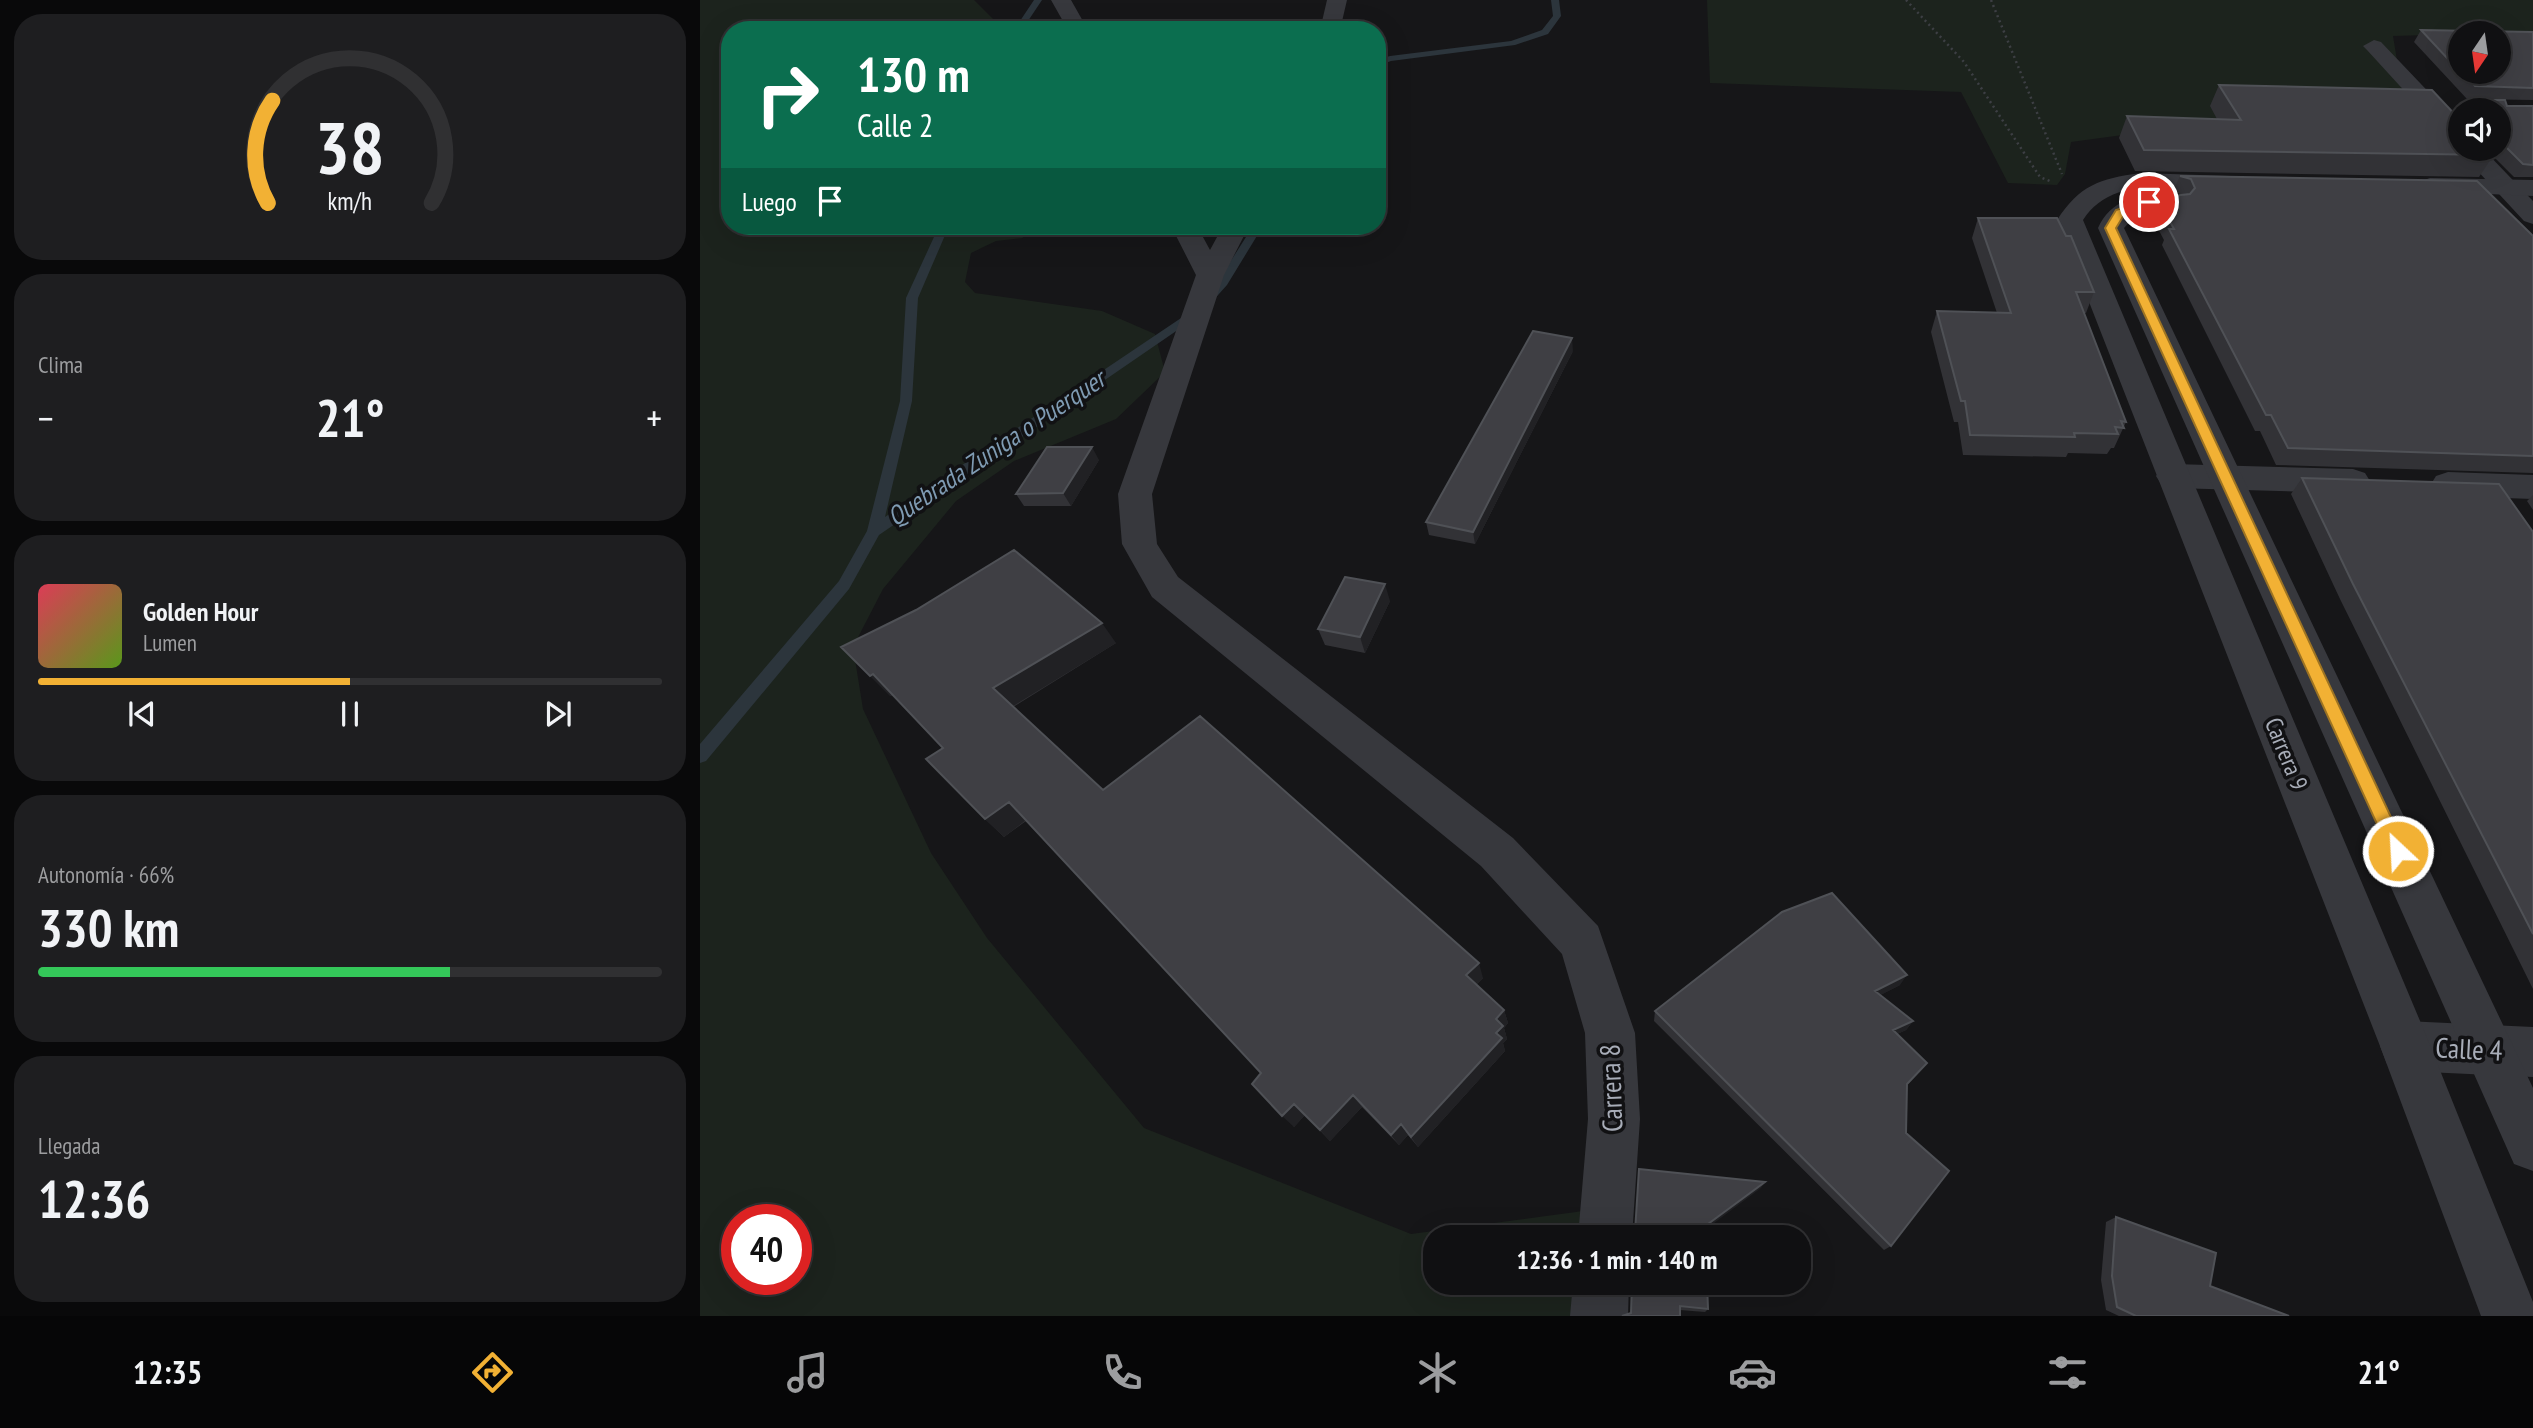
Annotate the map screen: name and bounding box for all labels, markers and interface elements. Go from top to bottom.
north arrow [2448,21,2511,84]
map controls [2448,21,2511,161]
text: 130 m [857,42,970,106]
icon: right [742,49,833,140]
button: sound [2448,98,2511,161]
text: 38 [315,100,385,194]
text: Calle 2 [857,104,933,146]
pin [2119,172,2179,232]
icon: arrive [811,182,849,220]
icon: arrive [2130,183,2168,221]
text: km/h [328,185,372,217]
text: Luego [742,185,797,218]
text: Clima [38,350,83,379]
water label: Quebrada Zuniga o Puerquer [881,360,1114,533]
text: 21° [316,384,384,451]
text: − [38,393,54,442]
text: + [646,393,662,442]
text: Golden Hour [143,595,258,628]
text: Lumen [143,628,197,657]
icon: previous [123,695,161,733]
icon: pause [331,695,369,733]
icon: next [539,695,577,733]
street label: Carrera 9 [2258,713,2315,795]
position arrow [2361,814,2435,888]
text: Autonomía · 66% [38,860,174,889]
text: 330 km [38,894,179,961]
street label: Calle 4 [2435,1028,2504,1069]
street label: Carrera 8 [1590,1043,1631,1133]
text: Llegada [38,1131,101,1160]
text: 12:36 [38,1165,150,1232]
speed limit sign: 40 [721,1204,812,1295]
text: 12:36 · 1 min · 140 m [1517,1243,1717,1276]
icon: directions [468,1348,517,1397]
icon: music [783,1348,832,1397]
icon: phone [1098,1348,1147,1397]
icon: climate [1413,1348,1462,1397]
icon: car [1728,1348,1777,1397]
icon: filters [2043,1348,2092,1397]
text: 12:35 [133,1351,202,1393]
text: 21° [2358,1351,2400,1393]

